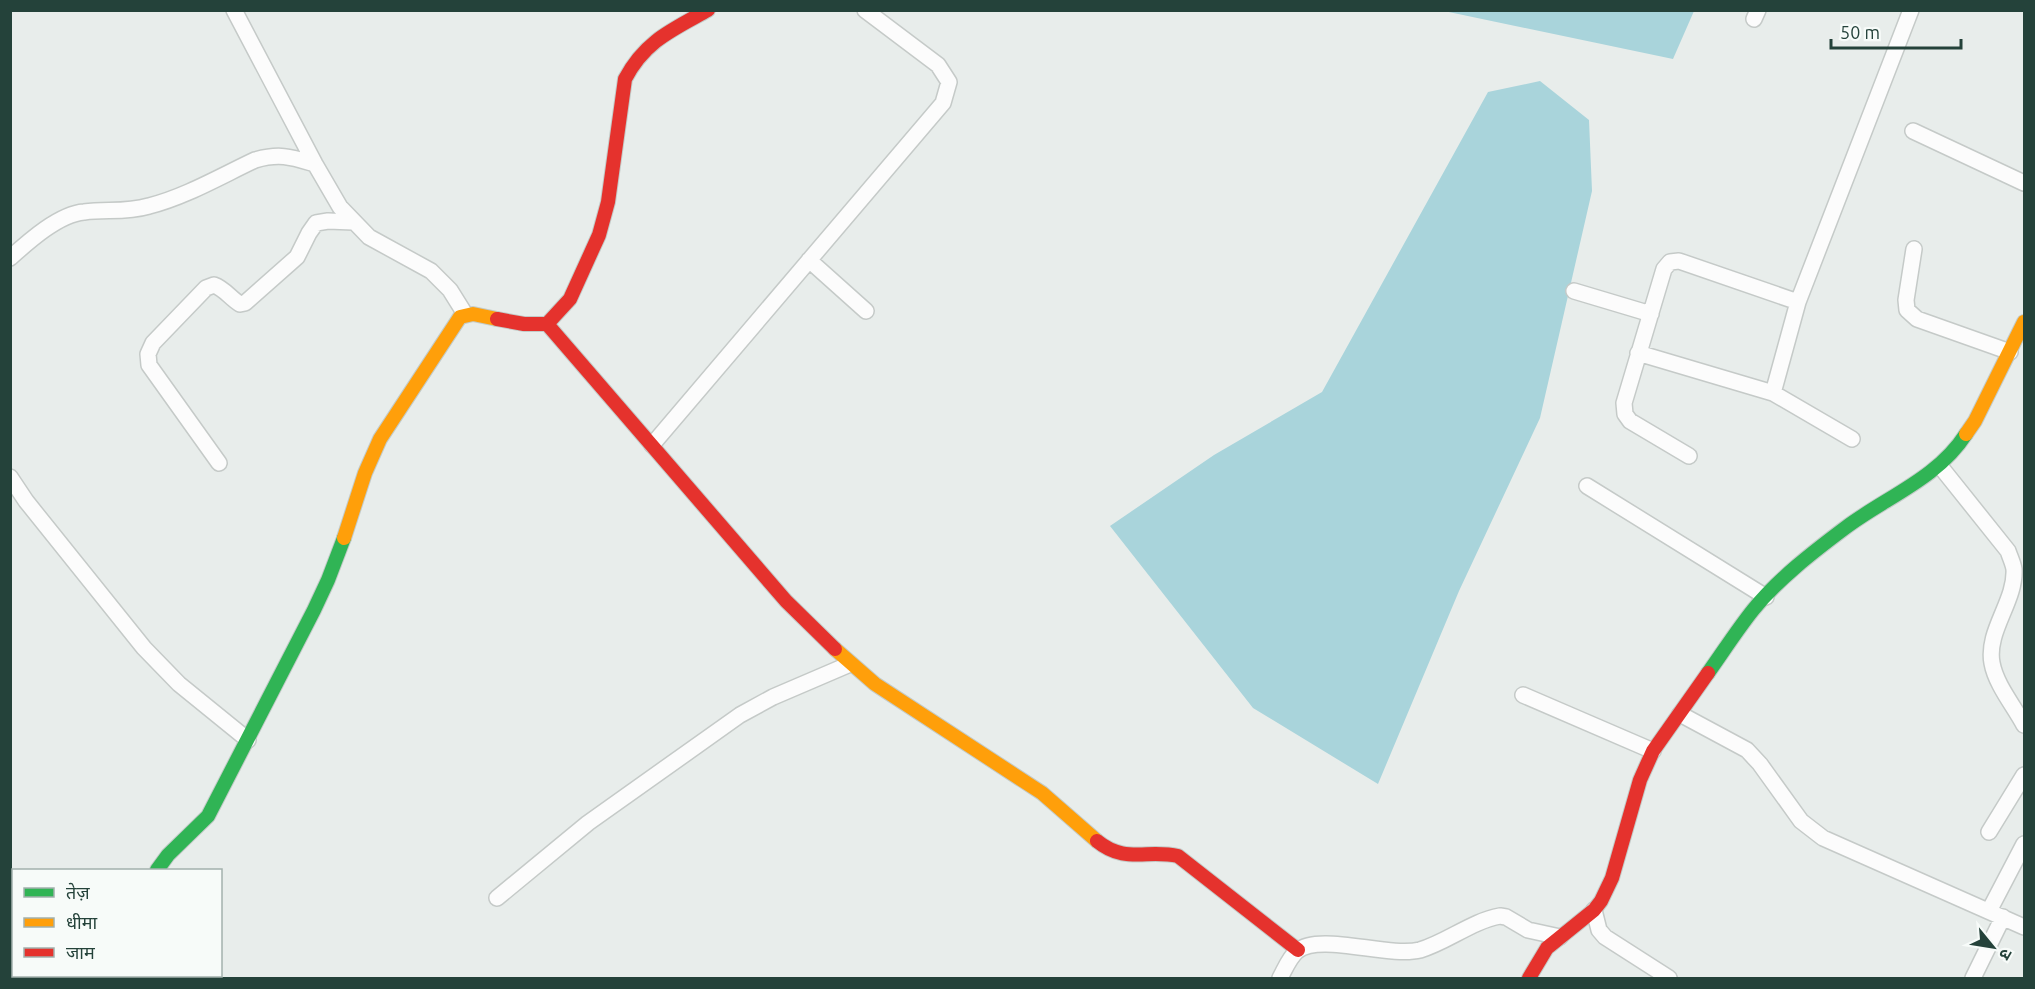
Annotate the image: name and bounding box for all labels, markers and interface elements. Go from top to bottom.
scale bar [1831,12,1962,50]
text: 50 m [1840,22,1880,42]
legend [12,869,222,977]
text: तेज़ [66,882,90,902]
text: धीमा [66,912,97,932]
north arrow [1963,917,2023,977]
text: जाम [66,942,96,962]
text: उ [1996,946,2016,964]

